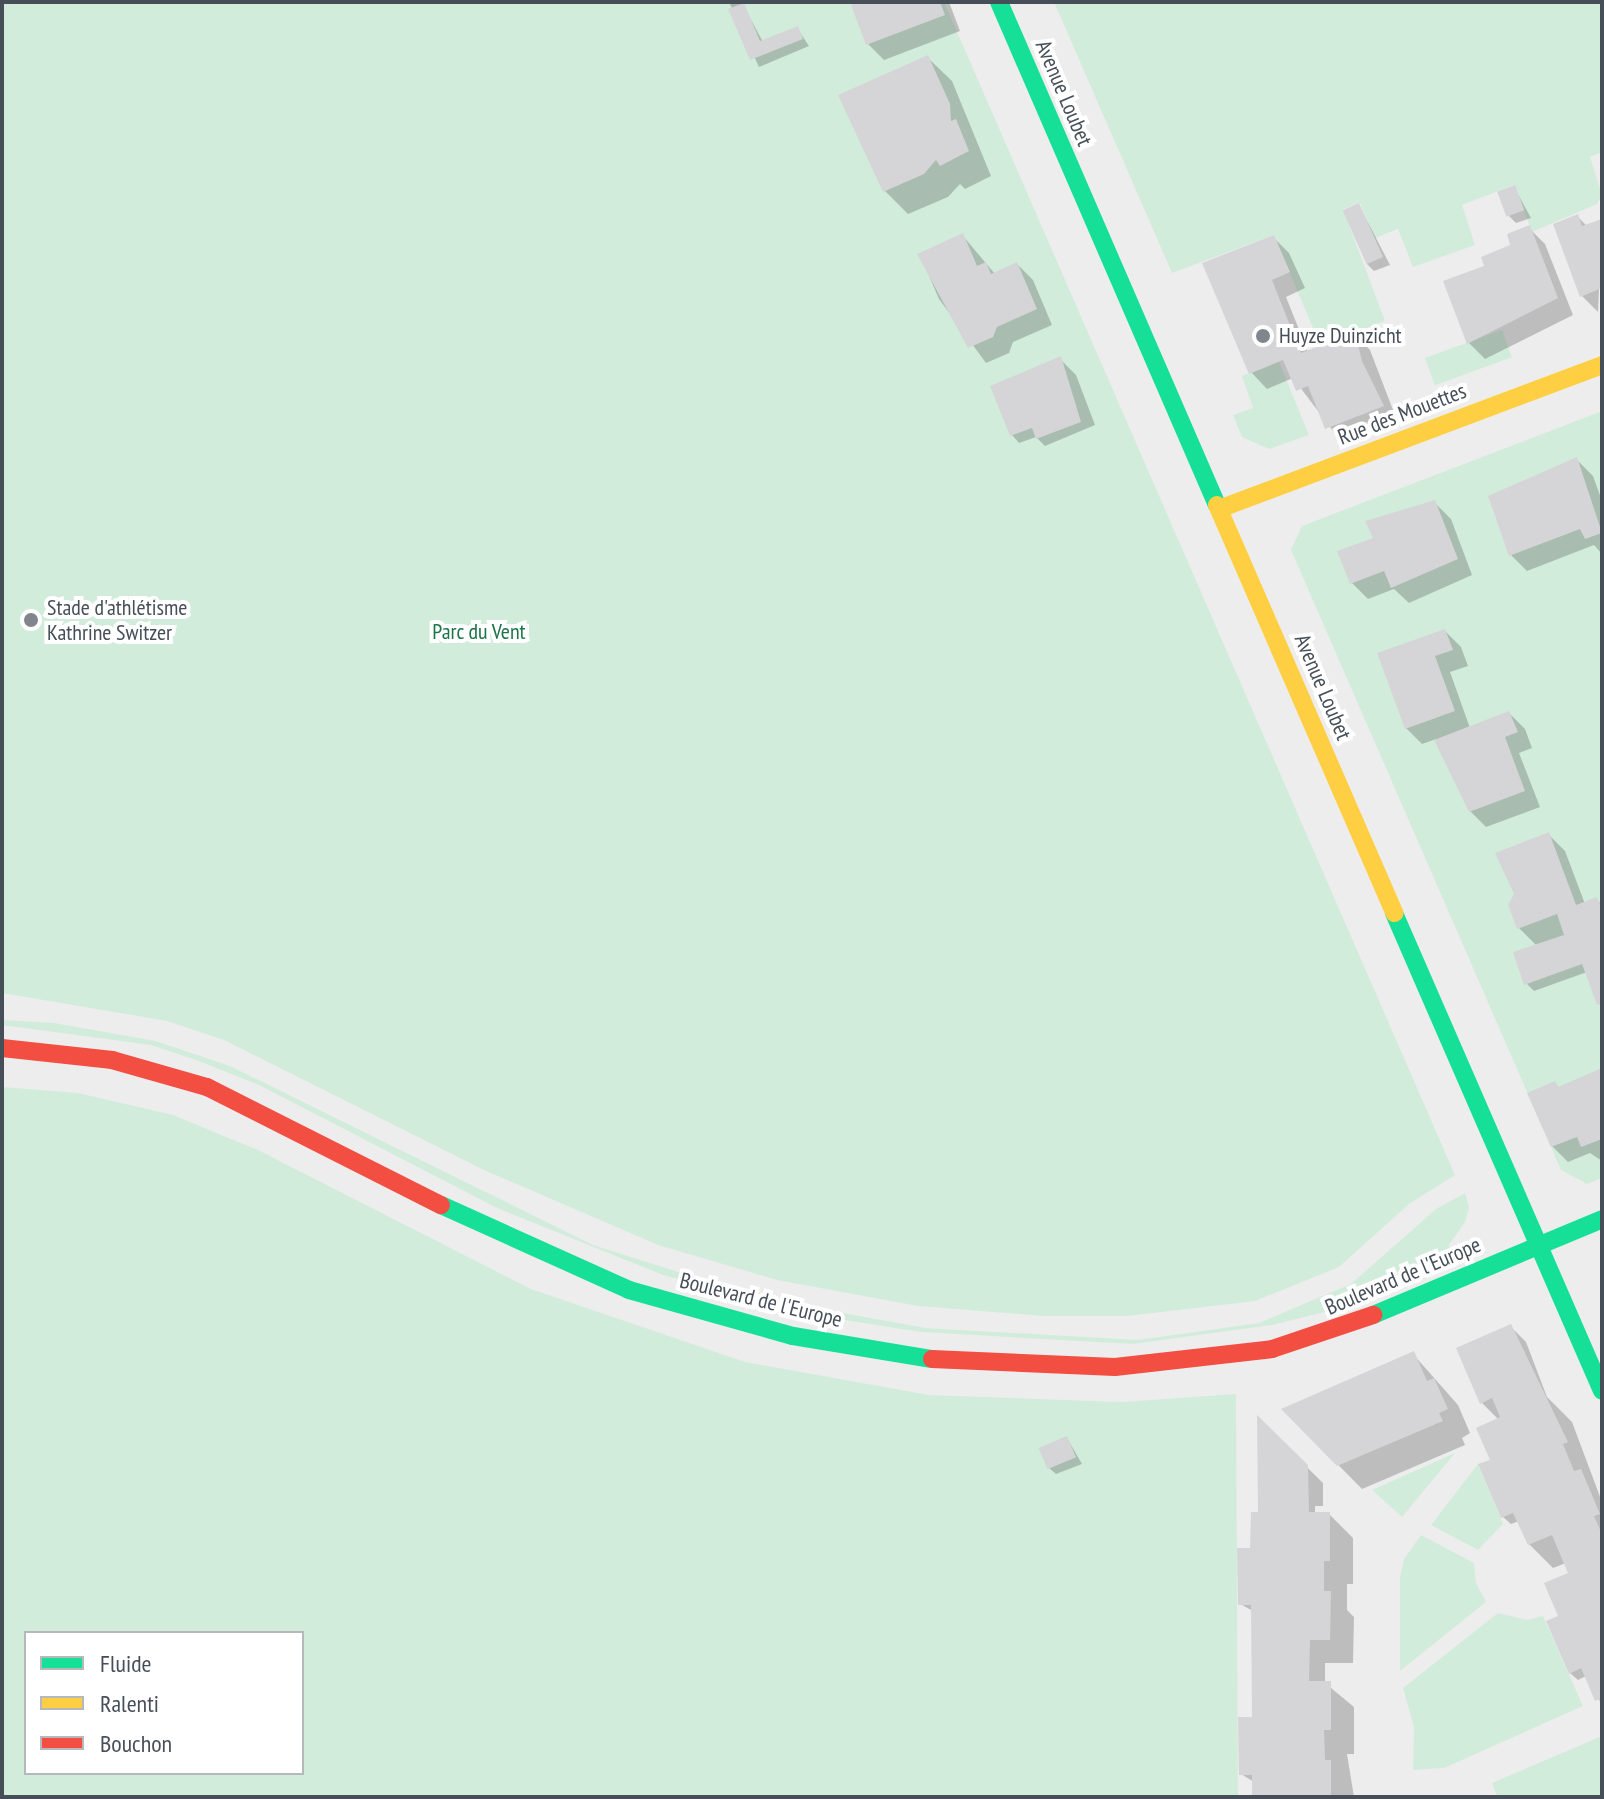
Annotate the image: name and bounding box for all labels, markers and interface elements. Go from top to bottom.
street label: Avenue Loubet [1030,36,1098,150]
place label: Huyze Duinzicht [1279,323,1402,349]
marker: Huyze Duinzicht [1254,327,1272,345]
street label: Rue des Mouettes [1334,377,1470,451]
place label: Stade d'athlétisme Kathrine Switzer [47,594,187,646]
marker: Stade d'athlétisme Kathrine Switzer [22,611,40,629]
park label: Parc du Vent [432,619,526,645]
street label: Avenue Loubet [1289,630,1357,744]
street label: Boulevard de l'Europe [1321,1231,1485,1321]
street label: Boulevard de l'Europe [677,1267,845,1333]
legend [24,1631,304,1775]
text: Fluide [100,1648,151,1679]
text: Ralenti [100,1688,159,1719]
text: Bouchon [100,1728,172,1759]

